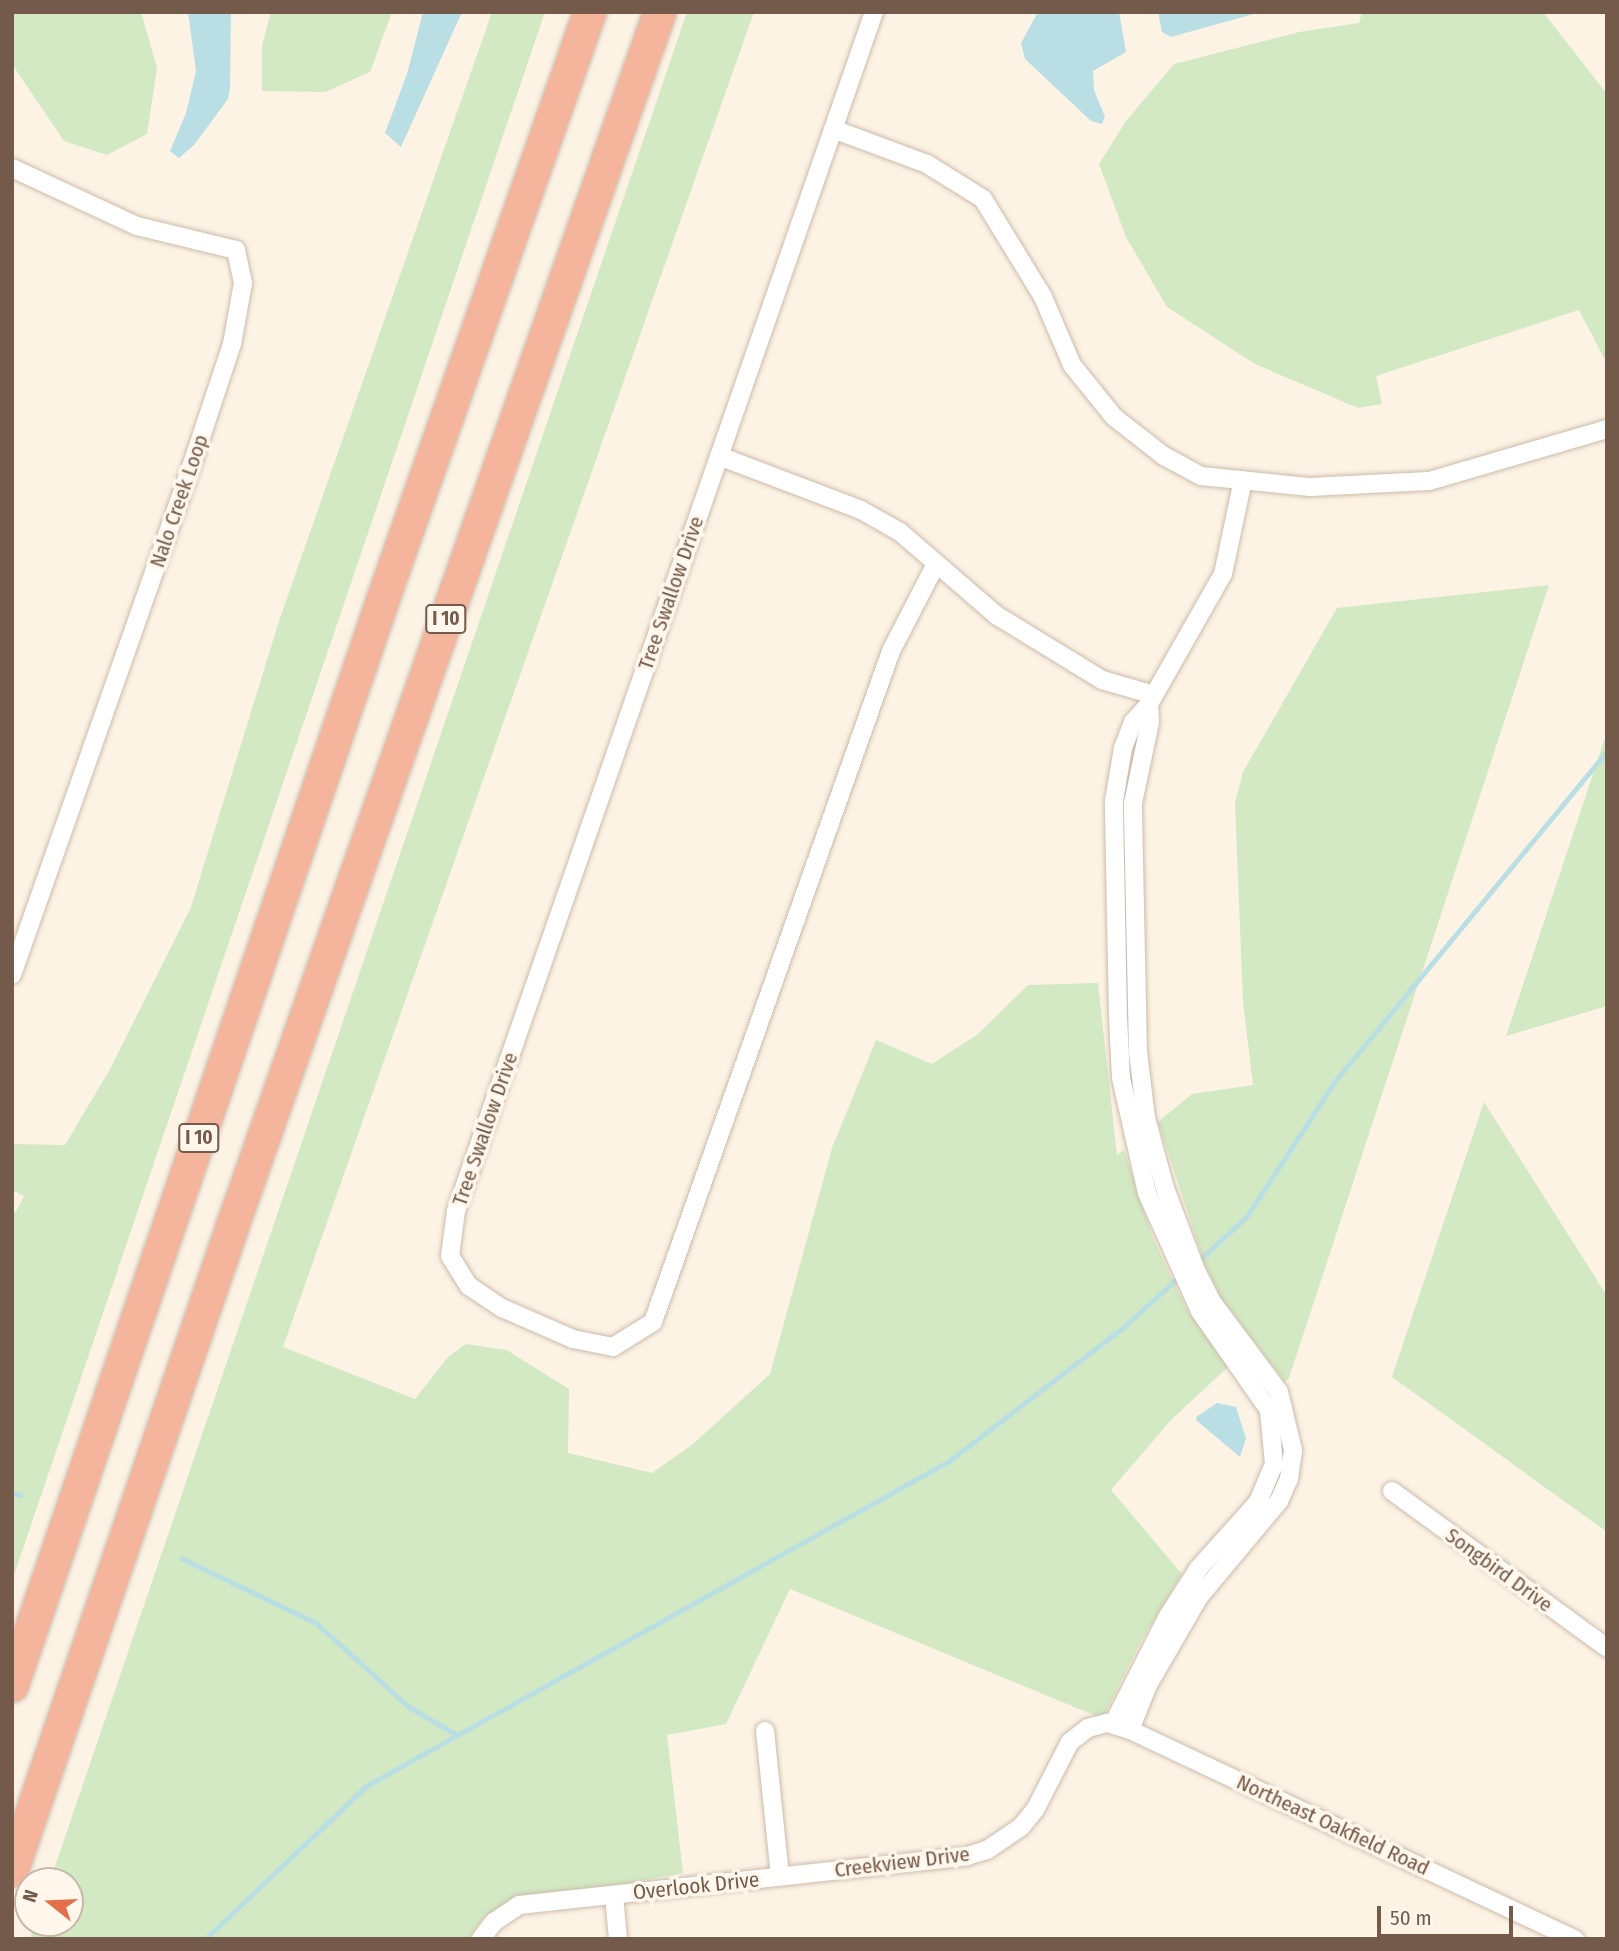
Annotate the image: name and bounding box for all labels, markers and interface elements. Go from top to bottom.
street label: Nalo Creek Loop [144,431,214,571]
street label: Tree Swallow Drive [633,513,709,673]
road number: I 10 [425,604,467,634]
street label: Tree Swallow Drive [447,1049,523,1209]
road number: I 10 [178,1122,220,1154]
street label: Songbird Drive [1441,1523,1557,1617]
street label: Northeast Oakfield Road [1233,1769,1433,1881]
street label: Creekview Drive [833,1841,971,1883]
north arrow [14,1867,84,1937]
street label: Overlook Drive [632,1867,760,1905]
text: N [18,1887,43,1905]
scale bar [1381,1892,1518,1936]
text: 50 m [1390,1905,1432,1931]

